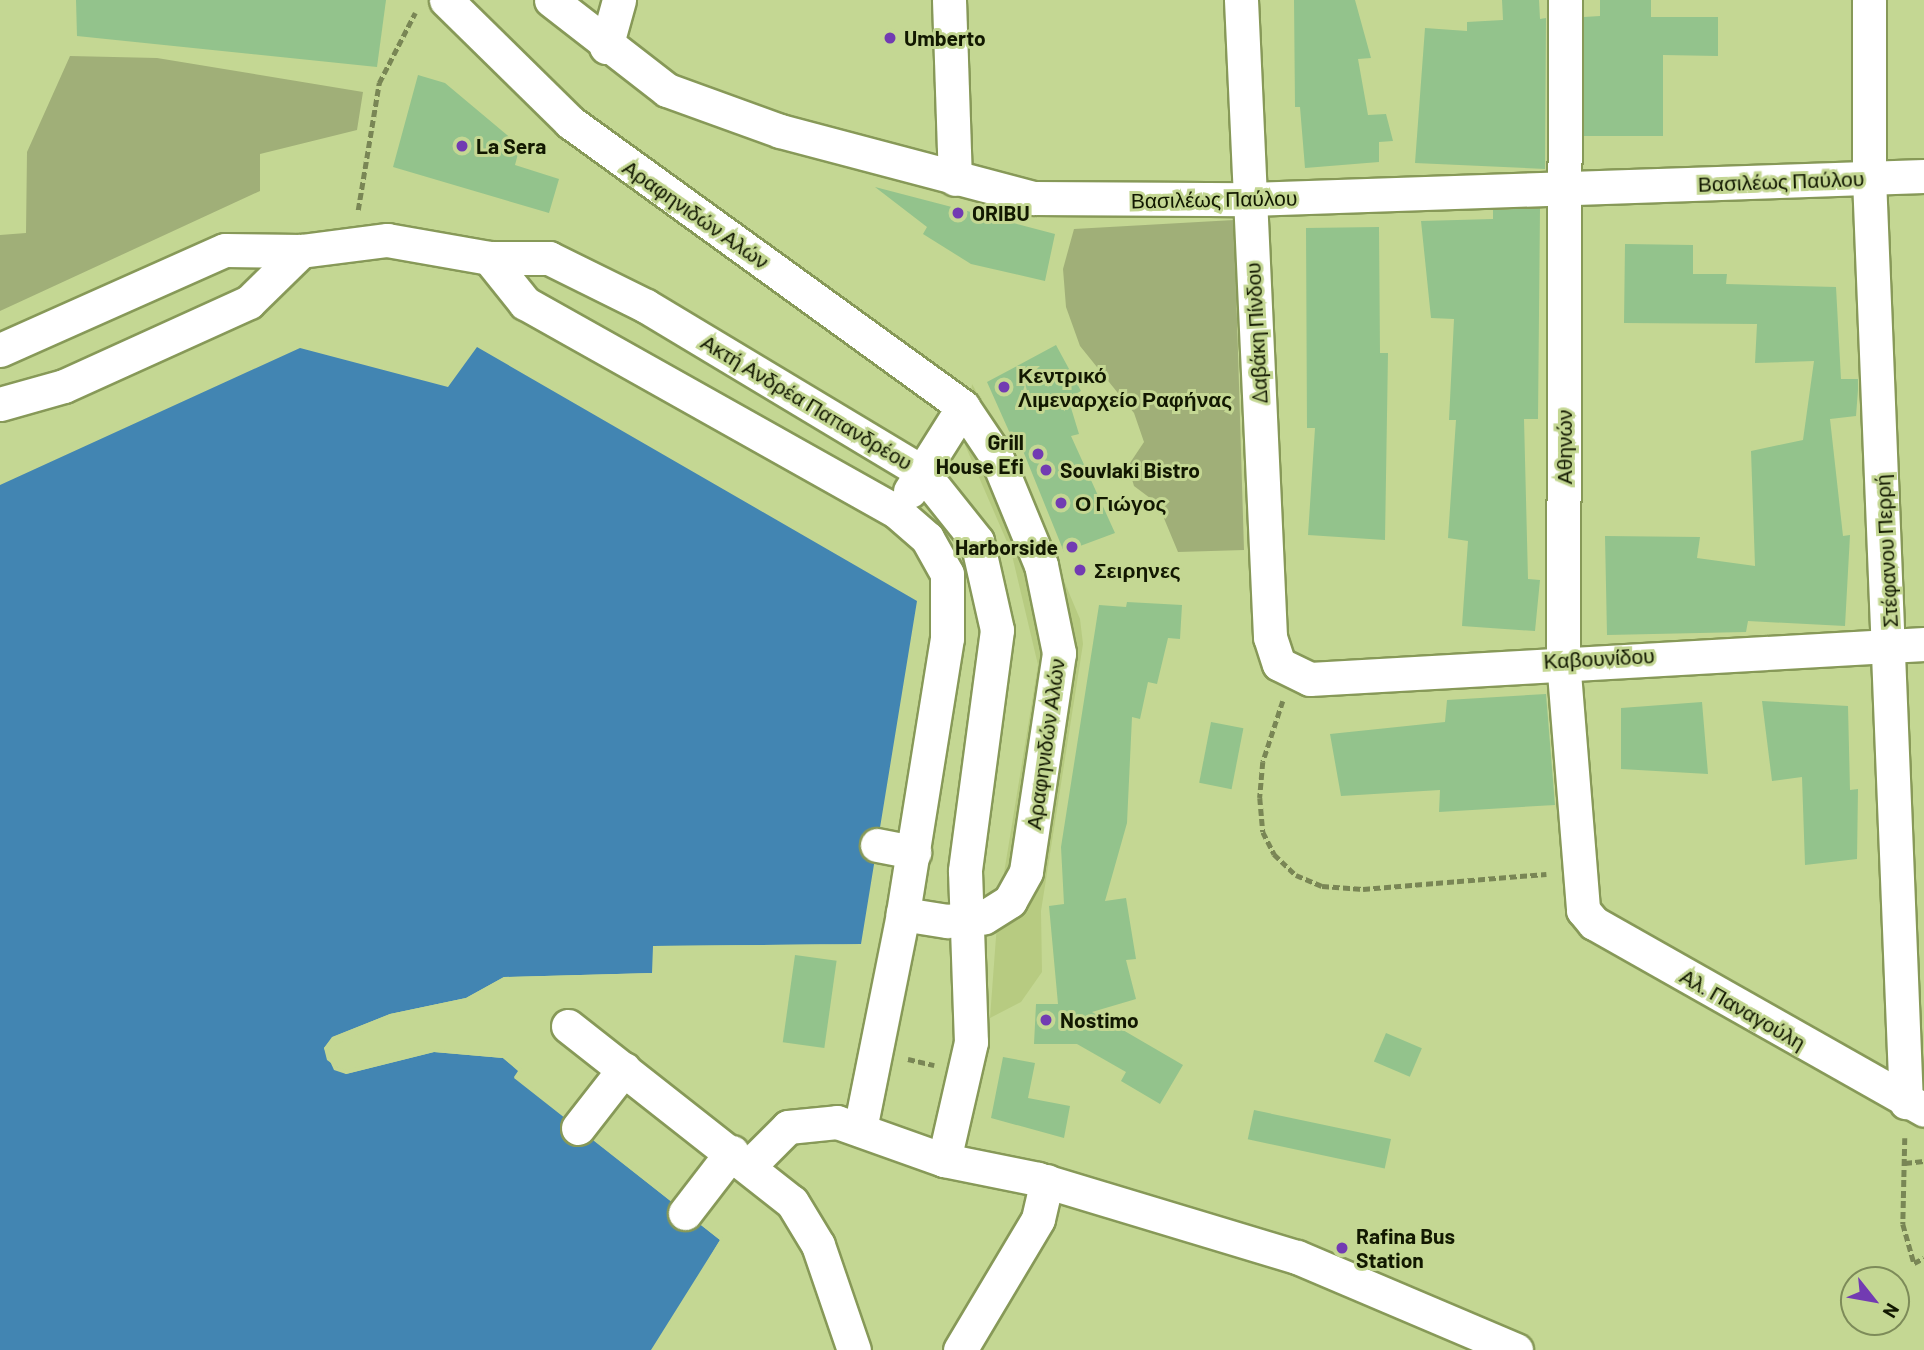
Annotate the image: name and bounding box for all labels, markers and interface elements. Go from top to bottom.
place label: Umberto [904,25,986,51]
marker: Umberto [882,30,898,46]
place label: La Sera [476,133,546,159]
marker: La Sera [454,138,470,154]
street label: Αραφηνιδών Αλών [618,154,774,274]
street label: Βασιλέως Παύλου [1697,166,1865,196]
street label: Βασιλέως Παύλου [1131,185,1297,213]
place label: ORIBU [972,200,1030,226]
marker: ORIBU [950,205,966,221]
street label: Δαβάκη Πίνδου [1240,262,1272,404]
street label: Ακτή Ανδρέα Παπανδρέου [697,329,917,475]
place label: Κεντρικό Λιμεναρχείο Ραφήνας [1018,362,1232,412]
marker: Κεντρικό Λιμεναρχείο Ραφήνας [996,379,1012,395]
street label: Αθηνών [1551,410,1577,484]
place label: Grill House Efi [936,429,1024,479]
marker: Grill House Efi [1030,446,1046,462]
place label: Souvlaki Bistro [1060,457,1200,483]
marker: Souvlaki Bistro [1038,462,1054,478]
street label: Στέφανου Περρή [1869,474,1903,628]
place label: Ο Γιώγος [1075,490,1166,516]
marker: Ο Γιώγος [1053,495,1069,511]
place label: Harborside [955,534,1058,560]
marker: Harborside [1064,539,1080,555]
place label: Σειρηνες [1094,557,1181,583]
marker: Σειρηνες [1072,562,1088,578]
street label: Καβουνίδου [1543,643,1655,673]
street label: Αραφηνιδών Αλών [1021,657,1069,831]
street label: Αλ. Παναγούλη [1676,963,1810,1055]
place label: Nostimo [1060,1007,1139,1033]
marker: Nostimo [1038,1012,1054,1028]
place label: Rafina Bus Station [1356,1223,1455,1273]
marker: Rafina Bus Station [1334,1240,1350,1256]
north arrow [1840,1266,1910,1336]
text: N [1879,1300,1905,1322]

